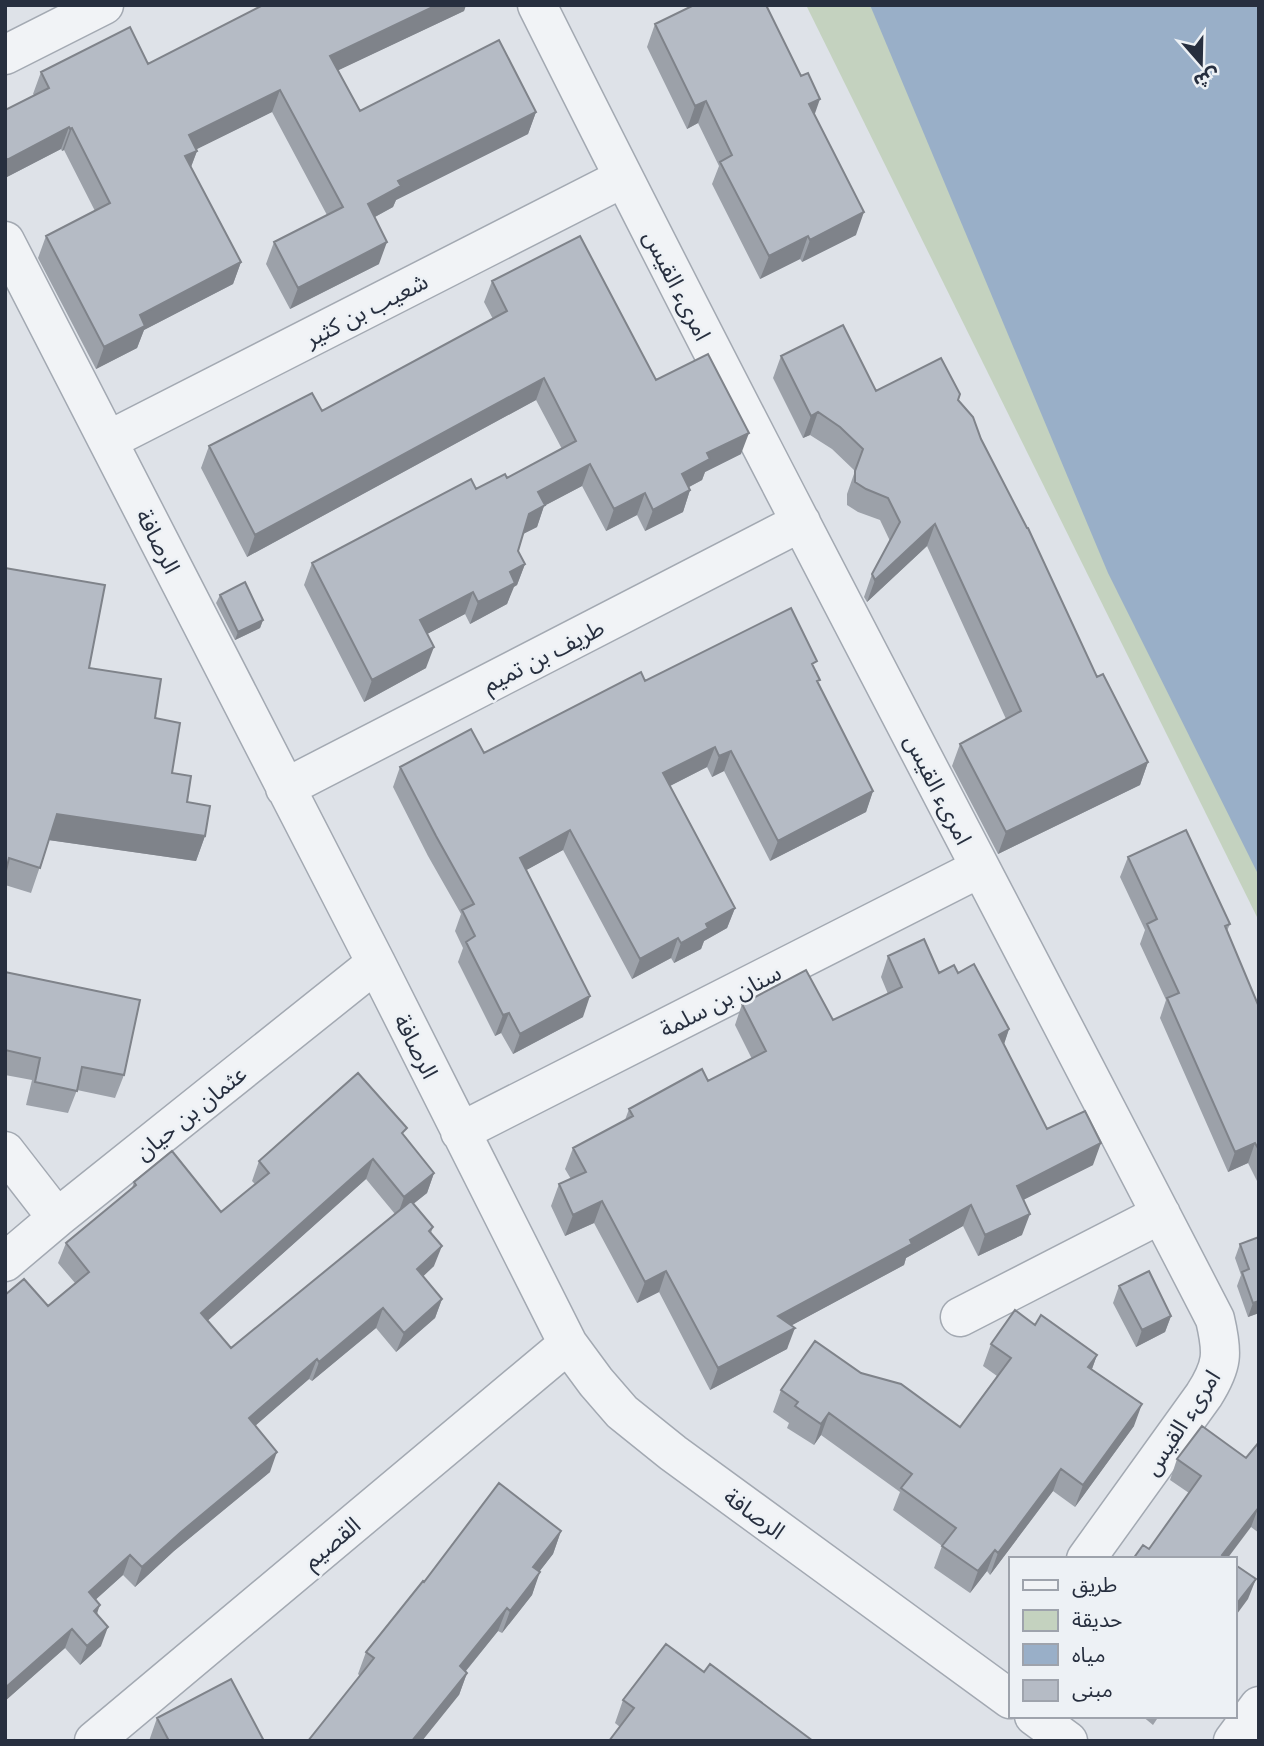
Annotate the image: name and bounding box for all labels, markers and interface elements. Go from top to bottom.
north arrow [1166,28,1236,98]
text: ش [1191,64,1223,95]
street label: امرىء القيس [637,225,718,345]
street label: شعيب بن كثير [299,266,433,353]
street label: الرصافة [130,504,187,578]
street label: طريف بن تميم [478,612,610,701]
street label: امرىء القيس [898,729,979,849]
street label: سنان بن سلمة [655,957,785,1043]
street label: الرصافة [388,1009,445,1083]
street label: عثمان بن حيان [129,1059,251,1165]
street label: امرىء القيس [1137,1364,1226,1481]
street label: الرصافة [718,1481,791,1545]
street label: القصيم [297,1510,368,1577]
legend [1009,1557,1236,1718]
text: طريق [1072,1571,1117,1598]
text: حديقة [1072,1606,1122,1631]
text: مياه [1072,1641,1105,1666]
text: مبنى [1072,1676,1113,1702]

